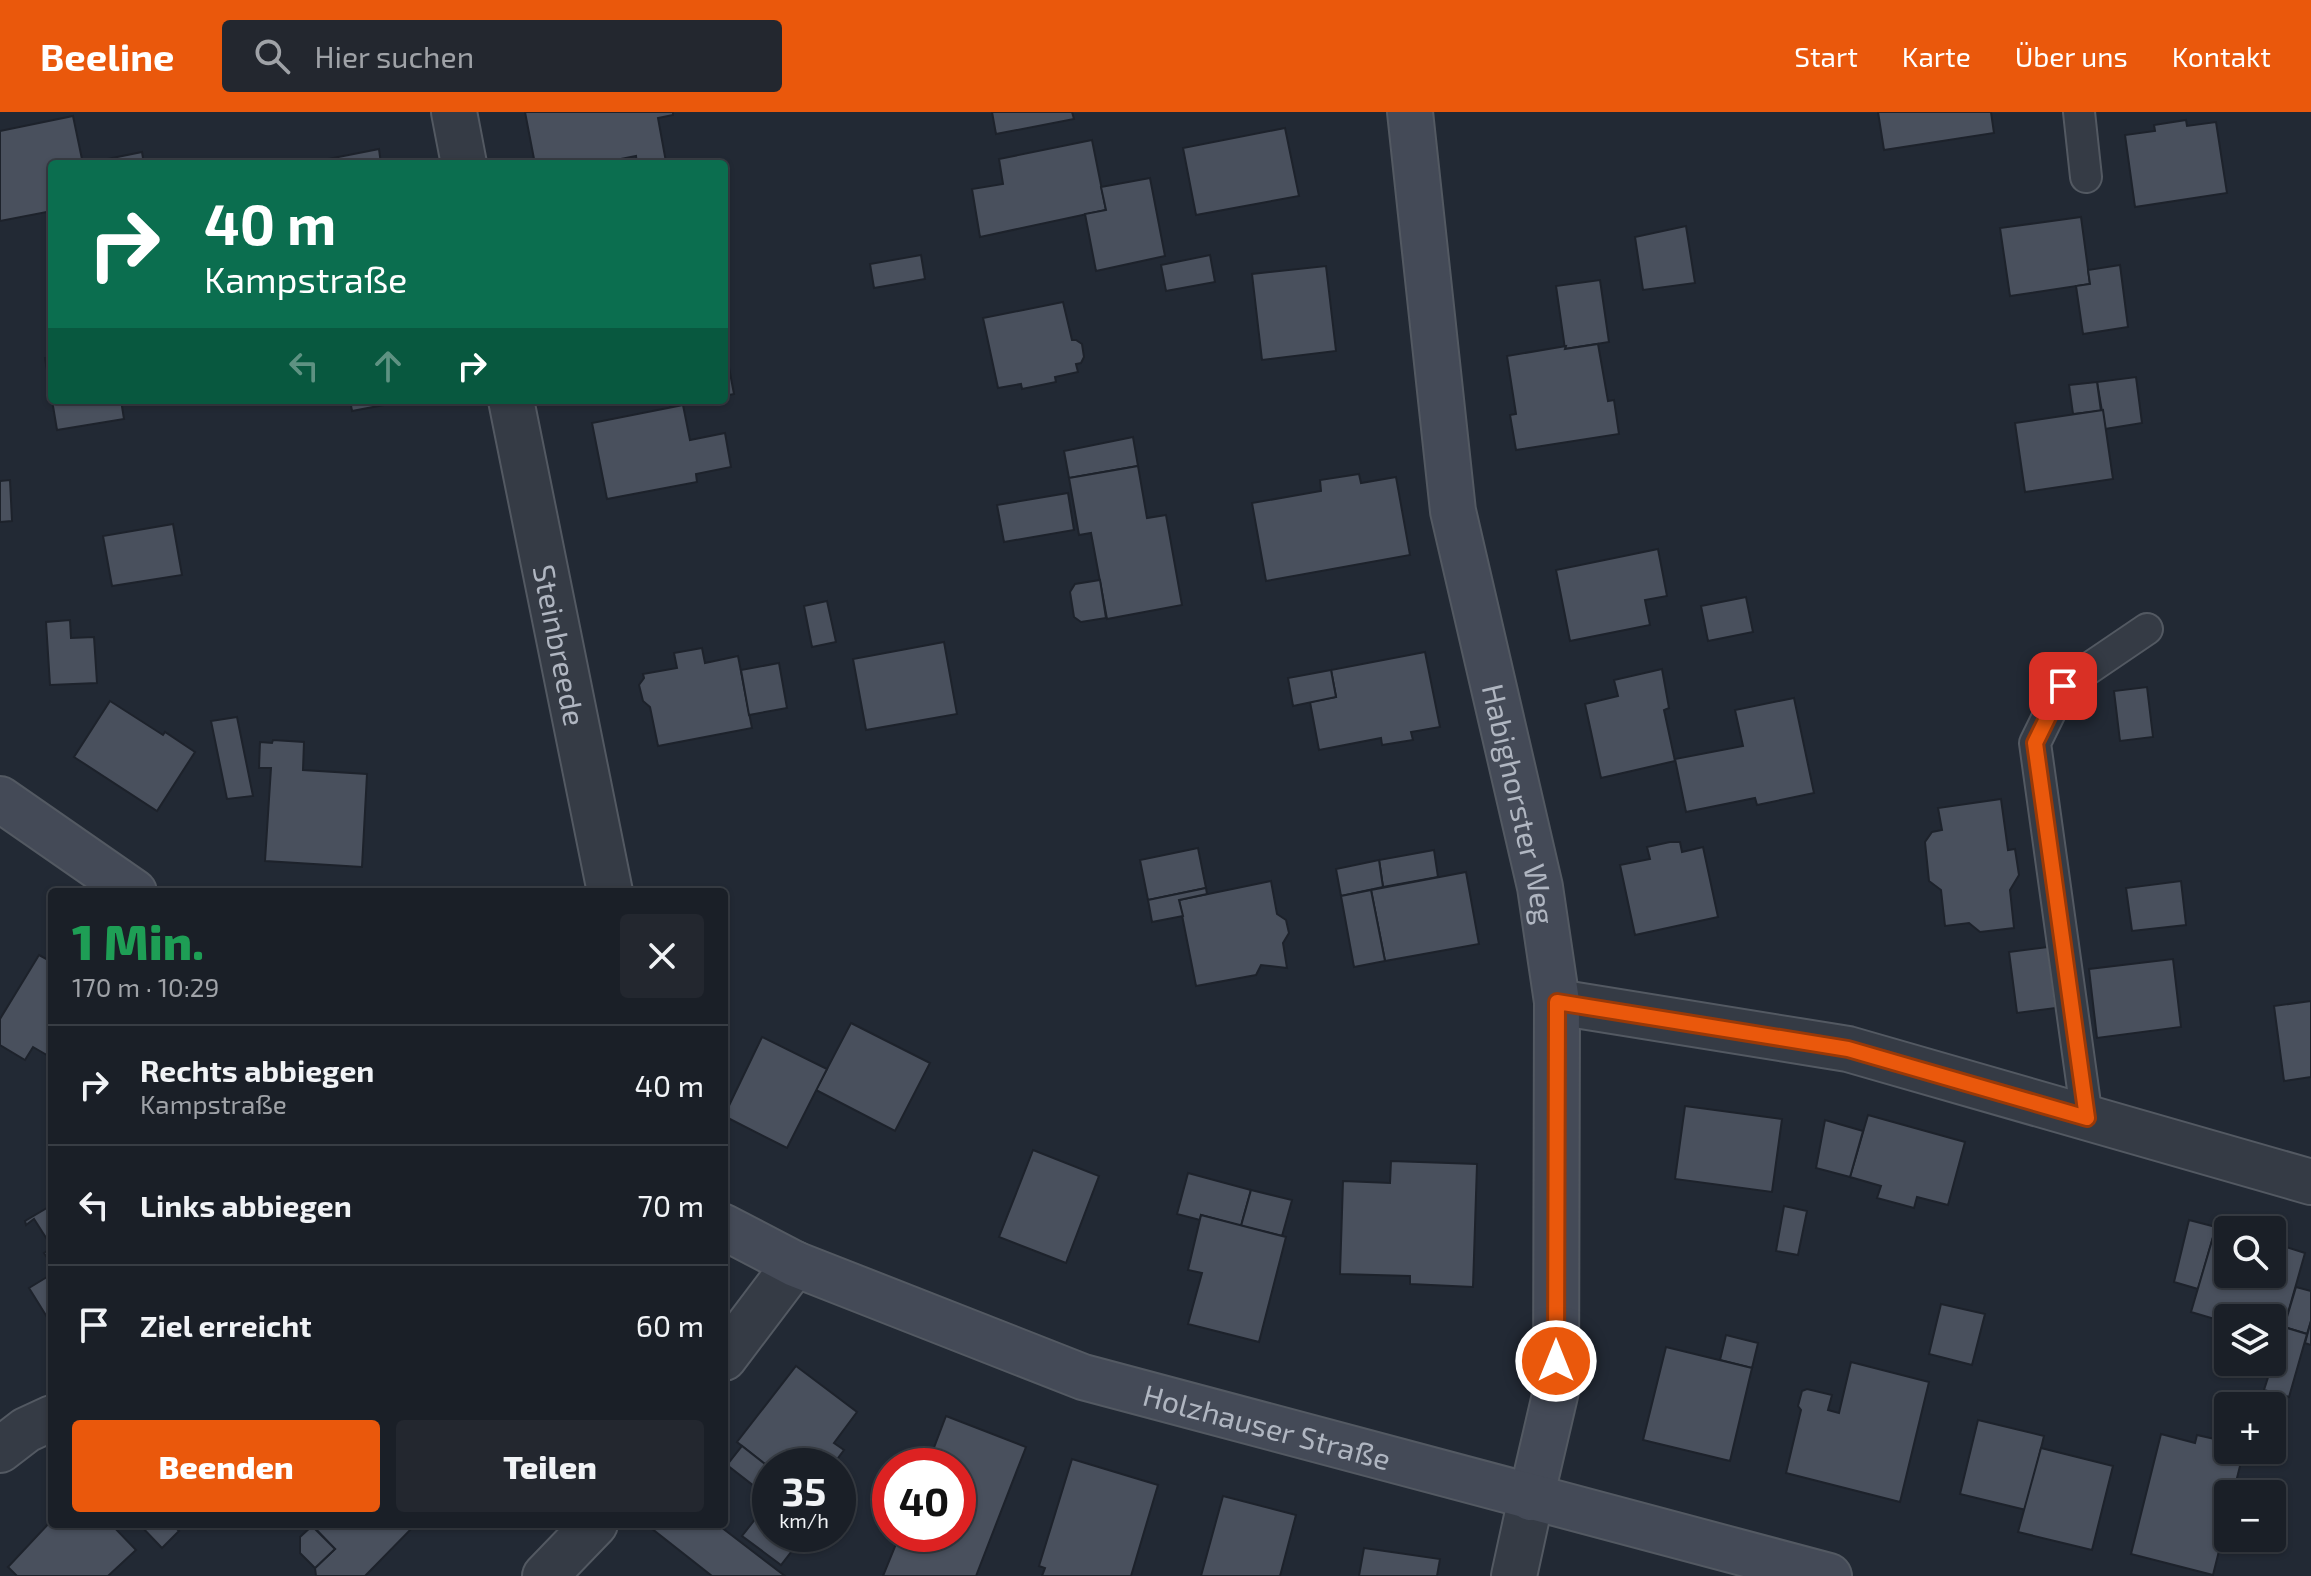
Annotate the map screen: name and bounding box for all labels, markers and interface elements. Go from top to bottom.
search box [222,20,782,92]
text: Beeline [40,33,174,79]
icon: search [250,34,294,78]
text: Hier suchen [314,38,474,74]
text: Start [1794,39,1858,73]
text: Karte [1902,39,1971,73]
text: Über uns [2015,39,2128,73]
text: Kontakt [2172,39,2271,73]
text: 40 m [204,189,336,256]
icon: right [72,192,176,296]
text: Kampstraße [204,257,407,300]
icon: left [282,344,326,388]
icon: ahead [366,344,410,388]
icon: right [450,344,494,388]
street label: Steinbreede [527,561,594,729]
pin [2029,652,2097,720]
icon: arrive [2041,664,2085,708]
street label: Habighorster Weg [1476,680,1563,927]
text: 1 Min. [72,912,204,970]
button: close [620,914,704,998]
text: 170 m · 10:29 [72,971,219,1002]
text: Rechts abbiegen [140,1052,374,1088]
icon: right [72,1063,116,1107]
text: 40 m [634,1067,704,1103]
text: Kampstraße [140,1088,287,1119]
icon: left [72,1183,116,1227]
text: Links abbiegen [140,1187,352,1223]
text: 70 m [638,1187,704,1223]
map controls [2214,1216,2286,1552]
button: search [2214,1216,2286,1288]
icon: arrive [72,1303,116,1347]
button: layers [2214,1304,2286,1376]
text: Ziel erreicht [140,1307,312,1343]
text: 60 m [636,1307,704,1343]
position arrow [1514,1319,1598,1403]
street label: Holzhauser Straße [1139,1376,1395,1476]
button: + [2214,1392,2286,1464]
button: Beenden [72,1420,380,1512]
button: Teilen [396,1420,704,1512]
speed limit sign: 40 [872,1448,976,1552]
text: 35 [782,1466,826,1514]
button: − [2214,1480,2286,1552]
text: km/h [779,1508,829,1532]

